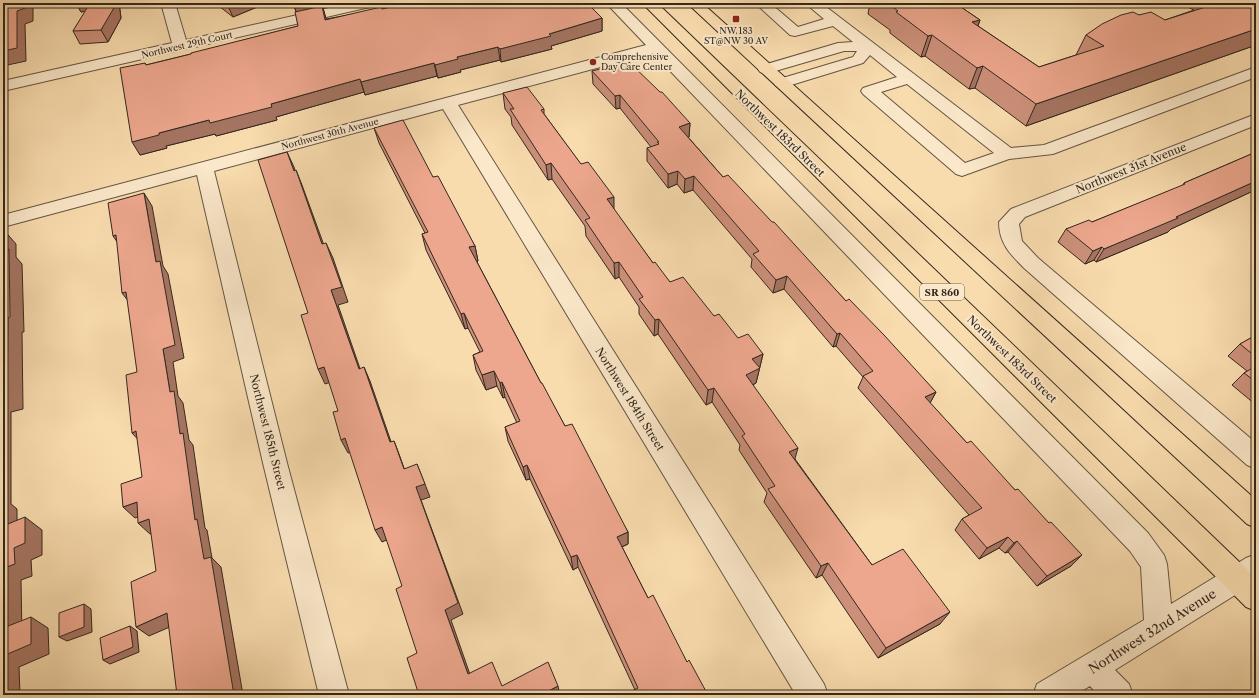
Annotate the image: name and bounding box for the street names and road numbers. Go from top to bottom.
street label: Northwest 29th Court [140,28,234,60]
street label: Northwest 183rd Street [732,86,828,180]
street label: Northwest 30th Avenue [280,115,380,152]
street label: Northwest 31st Avenue [1074,139,1188,197]
road number: SR 860 [920,284,964,300]
street label: Northwest 183rd Street [964,312,1060,406]
street label: Northwest 184th Street [592,345,668,453]
street label: Northwest 185th Street [247,372,289,492]
street label: Northwest 32nd Avenue [1085,585,1219,677]

